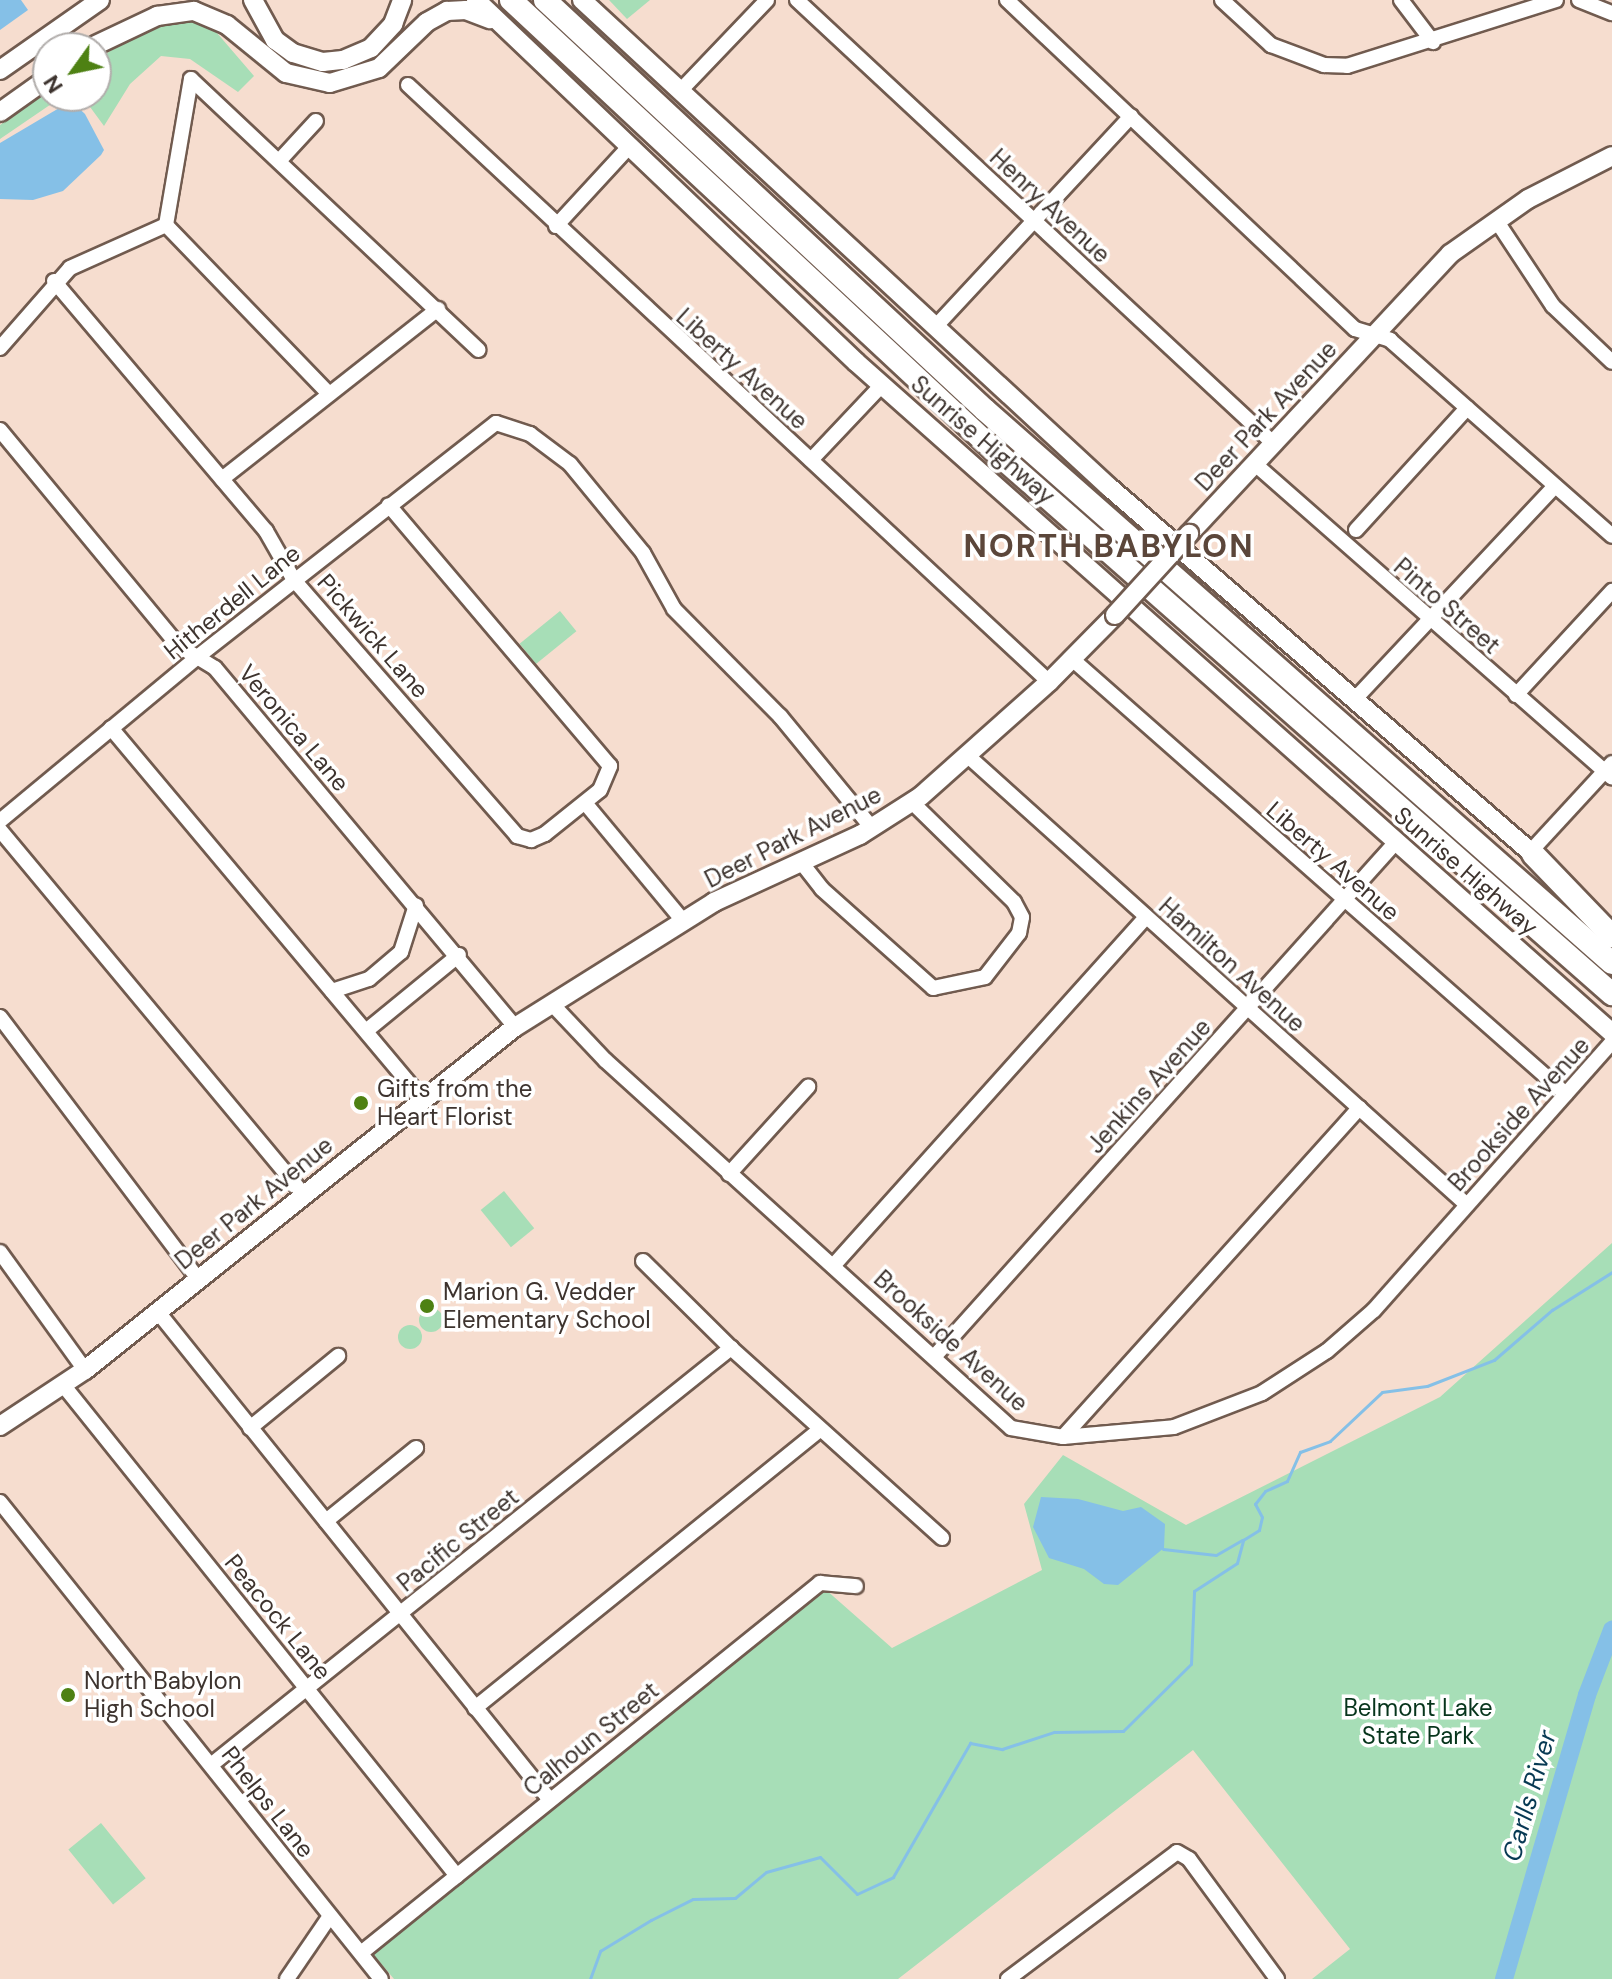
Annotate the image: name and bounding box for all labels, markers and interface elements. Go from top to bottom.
north arrow [32,32,112,112]
text: N [37,70,70,99]
street label: Henry Avenue [984,143,1116,269]
street label: Liberty Avenue [670,303,814,435]
street label: Deer Park Avenue [1189,335,1343,497]
street label: Sunrise Highway [905,370,1061,510]
district label: NORTH BABYLON [963,527,1255,565]
street label: Hitherdell Lane [158,538,306,666]
street label: Pinto Street [1388,552,1506,660]
street label: Pickwick Lane [311,568,435,704]
street label: Veronica Lane [233,659,355,797]
street label: Deer Park Avenue [700,780,886,894]
street label: Liberty Avenue [1261,795,1405,927]
street label: Sunrise Highway [1388,801,1544,941]
street label: Hamilton Avenue [1153,892,1311,1038]
street label: Jenkins Avenue [1081,1013,1217,1159]
street label: Brookside Avenue [1442,1031,1596,1197]
place label: Gifts from the Heart Florist [377,1075,532,1131]
marker: Gifts from the Heart Florist [352,1094,370,1112]
street label: Deer Park Avenue [169,1131,339,1275]
street label: Brookside Avenue [868,1264,1034,1418]
place label: Marion G. Vedder Elementary School [443,1278,651,1334]
marker: Marion G. Vedder Elementary School [418,1297,436,1315]
street label: Pacific Street [392,1482,524,1598]
street label: Peacock Lane [219,1548,337,1686]
place label: North Babylon High School [84,1667,242,1723]
street label: Calhoun Street [518,1676,664,1802]
marker: North Babylon High School [59,1686,77,1704]
park label: Belmont Lake State Park [1343,1694,1493,1750]
water label: Carlls River [1496,1727,1564,1865]
street label: Phelps Lane [216,1741,320,1863]

